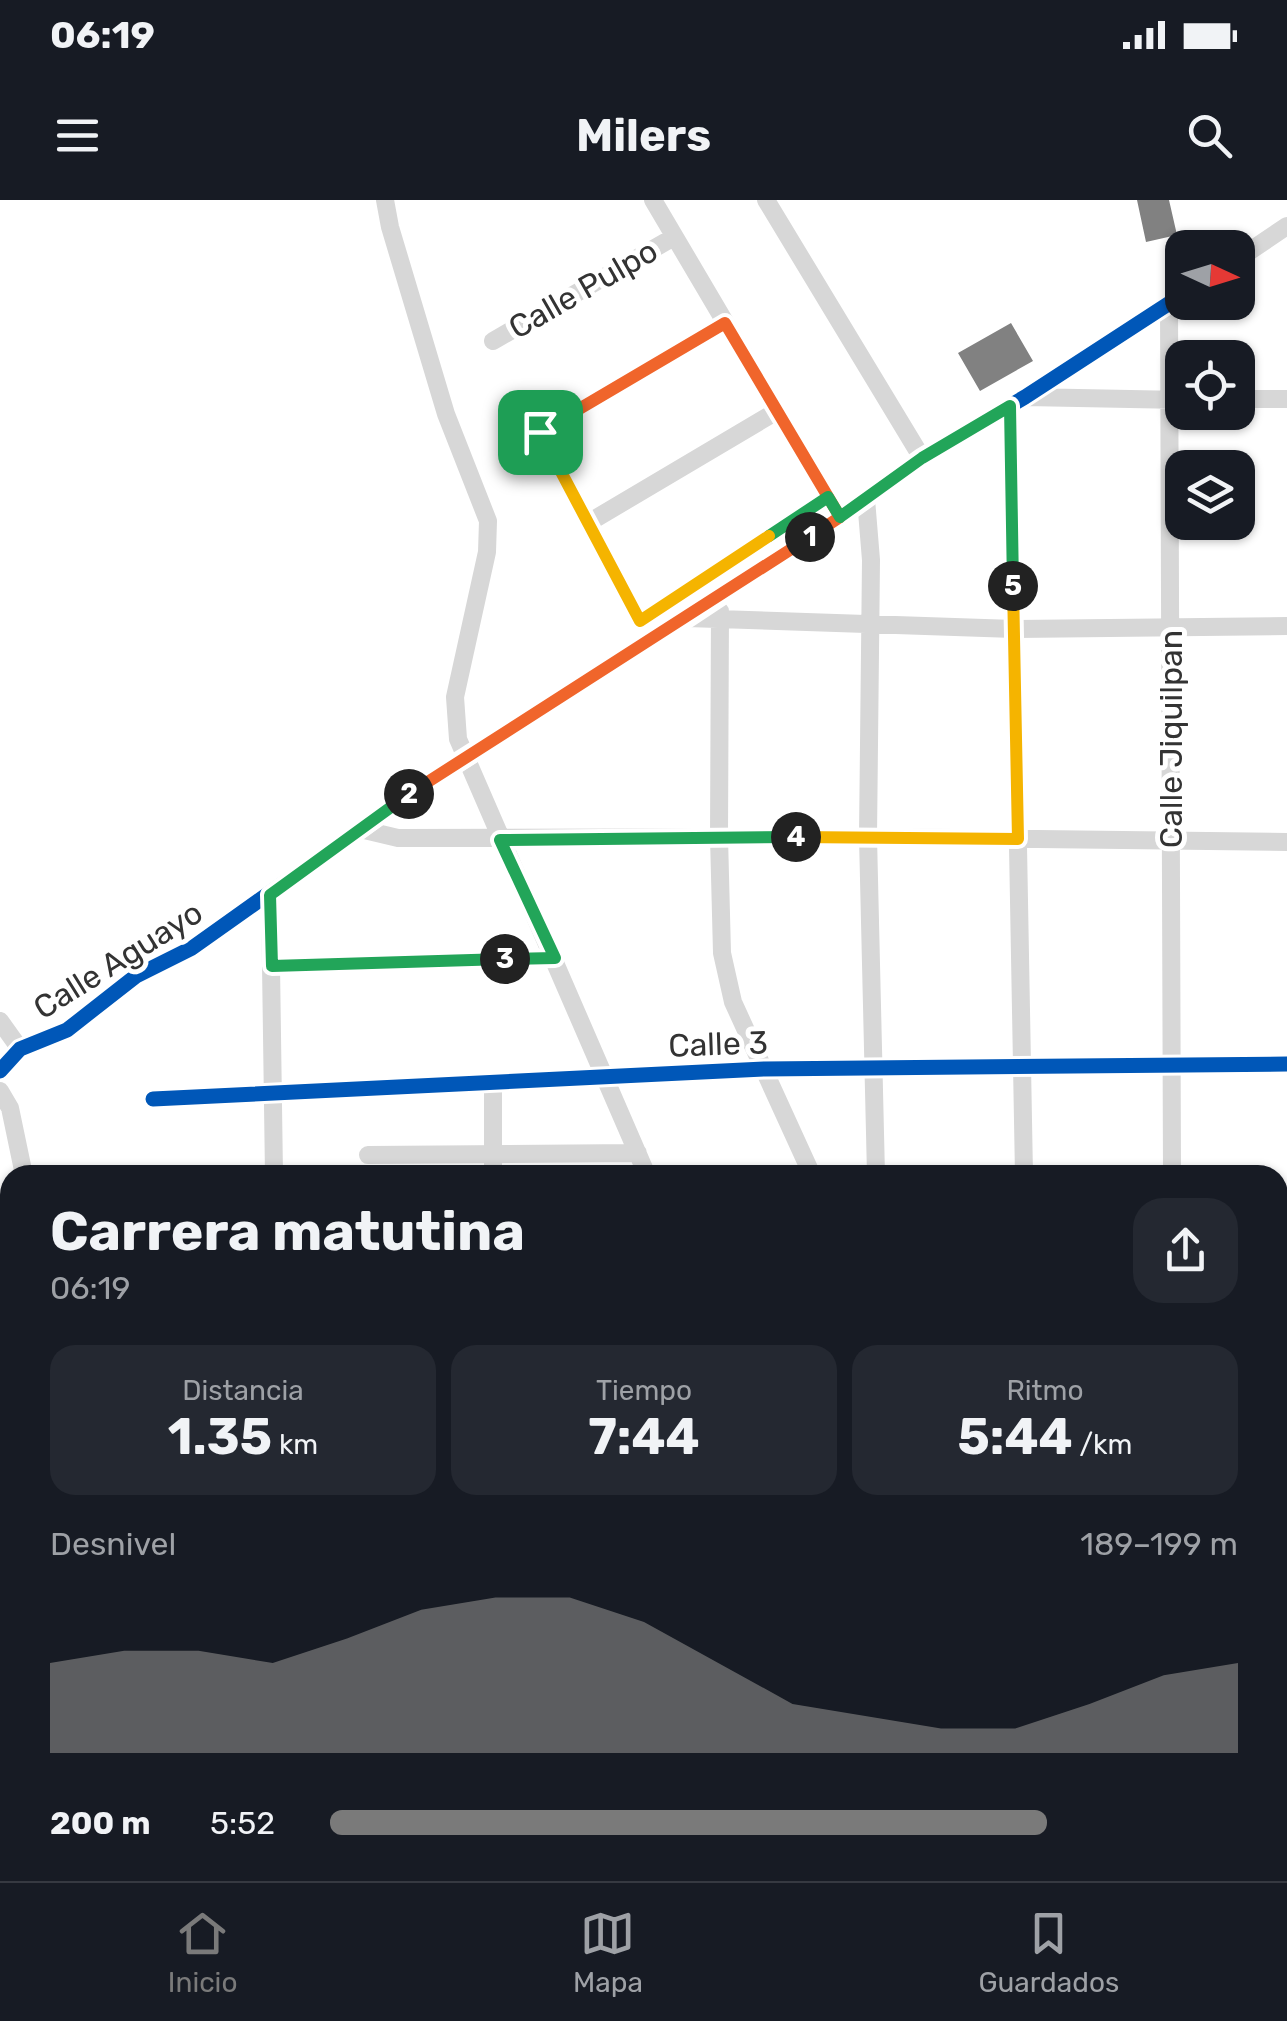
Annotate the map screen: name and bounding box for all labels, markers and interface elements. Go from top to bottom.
text: 06:19 [50,12,155,58]
icon: menu [50,108,105,163]
icon: search [1182,108,1237,163]
text: Milers [576,109,711,162]
north arrow [1165,230,1255,320]
map controls [1165,230,1255,540]
street label: Calle Pulpo [502,231,664,347]
button: locate [1165,340,1255,430]
pin [498,390,583,475]
icon: arrive [513,405,568,460]
button: layers [1165,450,1255,540]
pin: 1 [785,512,835,562]
text: 1 [803,520,817,553]
pin: 5 [988,561,1038,611]
text: 5 [1004,569,1022,602]
street label: Calle Jiquilpan [1152,630,1190,848]
pin: 2 [384,769,434,819]
text: 2 [400,777,418,810]
pin: 4 [771,812,821,862]
text: 4 [786,820,806,853]
street label: Calle Aguayo [27,893,209,1027]
pin: 3 [480,934,530,984]
text: 3 [496,942,514,975]
street label: Calle 3 [668,1023,768,1065]
button: share [1133,1198,1238,1303]
text: Carrera matutina [50,1199,525,1264]
text: 06:19 [50,1269,130,1307]
text: Distancia [182,1374,304,1407]
text: Tiempo [596,1374,692,1407]
text: Ritmo [1006,1374,1084,1407]
text: 1.35 [168,1407,272,1467]
text: 7:44 [588,1407,700,1467]
text: 5:44 [958,1407,1073,1467]
text: km [272,1428,318,1461]
text: /km [1073,1428,1132,1461]
text: Desnivel [50,1525,176,1563]
text: 189–199 m [1080,1525,1238,1563]
text: 200 m [50,1804,150,1842]
text: 5:52 [210,1804,275,1842]
tab: Inicio [168,1906,237,1999]
tab: Mapa [573,1906,643,1999]
tab: Guardados [978,1906,1119,1999]

